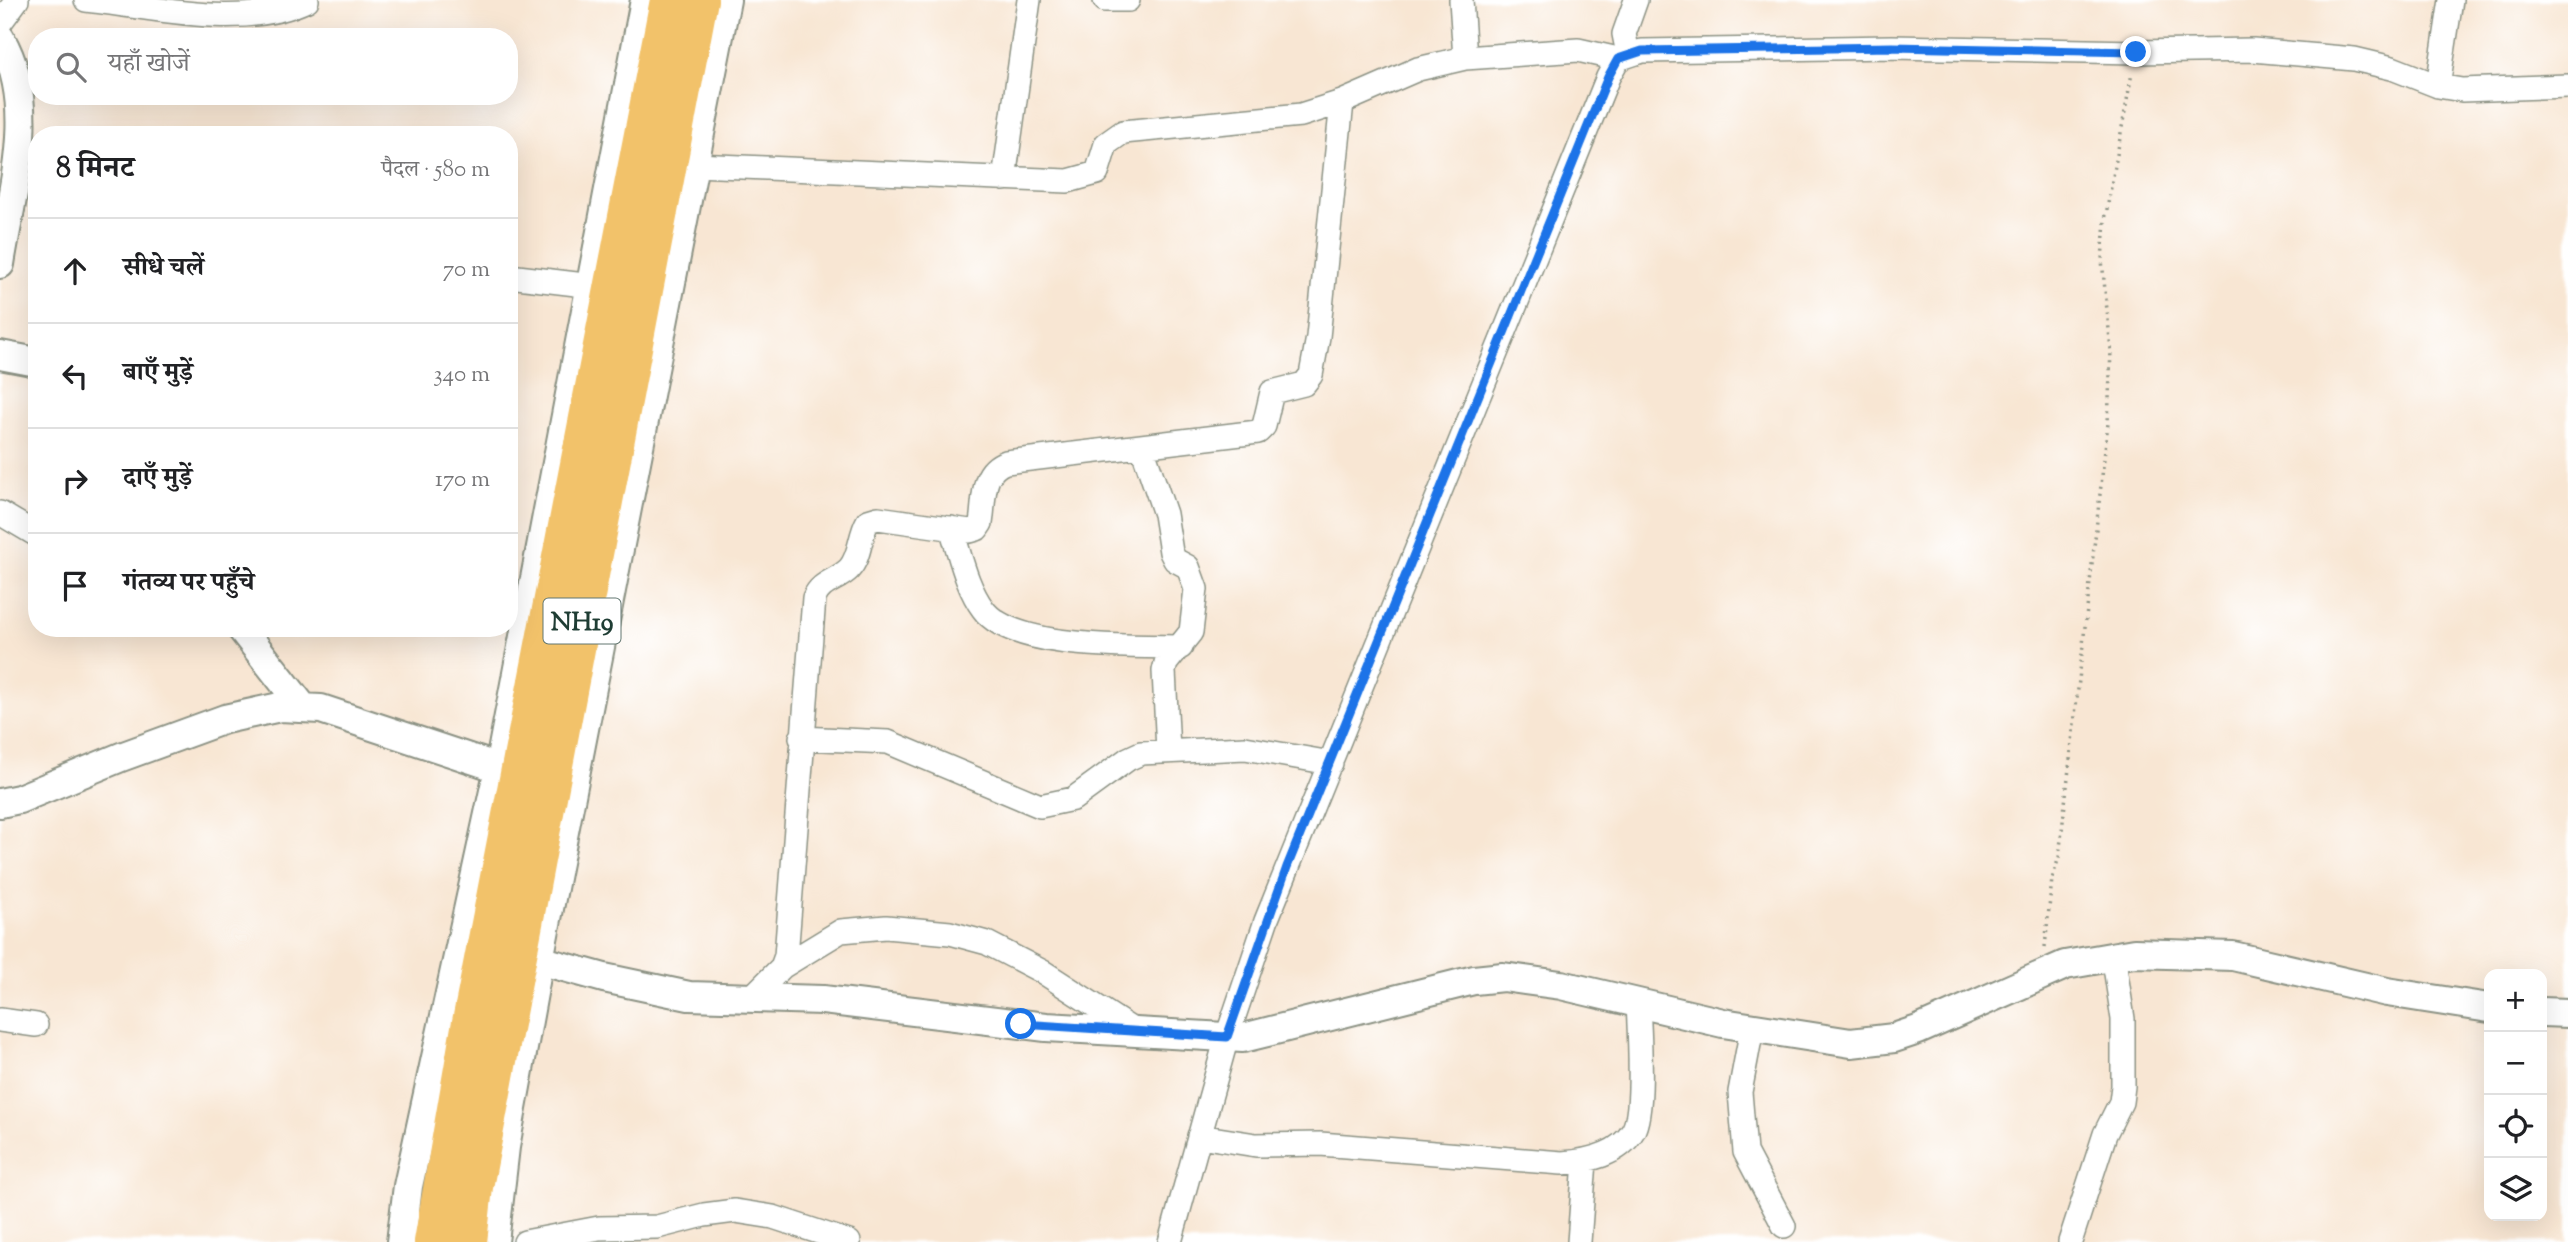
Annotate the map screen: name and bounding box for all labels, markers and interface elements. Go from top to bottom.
search box [28,28,518,105]
route end [2120,36,2151,67]
text: यहाँ खोजें [108,46,190,83]
icon: search [52,48,90,86]
text: 8 मिनट [56,148,134,191]
text: पैदल · 580 m [381,154,490,187]
text: सीधे चलें [123,250,204,287]
icon: ahead [56,252,94,290]
text: 70 m [443,254,490,287]
text: बाएँ मुड़ें [123,355,193,392]
icon: left [56,357,94,395]
text: 340 m [433,359,490,392]
text: दाएँ मुड़ें [123,460,192,497]
icon: right [56,462,94,500]
text: 170 m [435,464,490,497]
text: गंतव्य पर पहुँचे [123,565,254,602]
icon: arrive [56,567,94,605]
road number: NH19 [544,598,620,643]
map controls [2484,969,2547,1221]
button: + [2484,969,2547,1032]
route start [1005,1008,1036,1039]
button: − [2484,1032,2547,1095]
button: locate [2484,1095,2547,1158]
button: layers [2484,1158,2547,1221]

